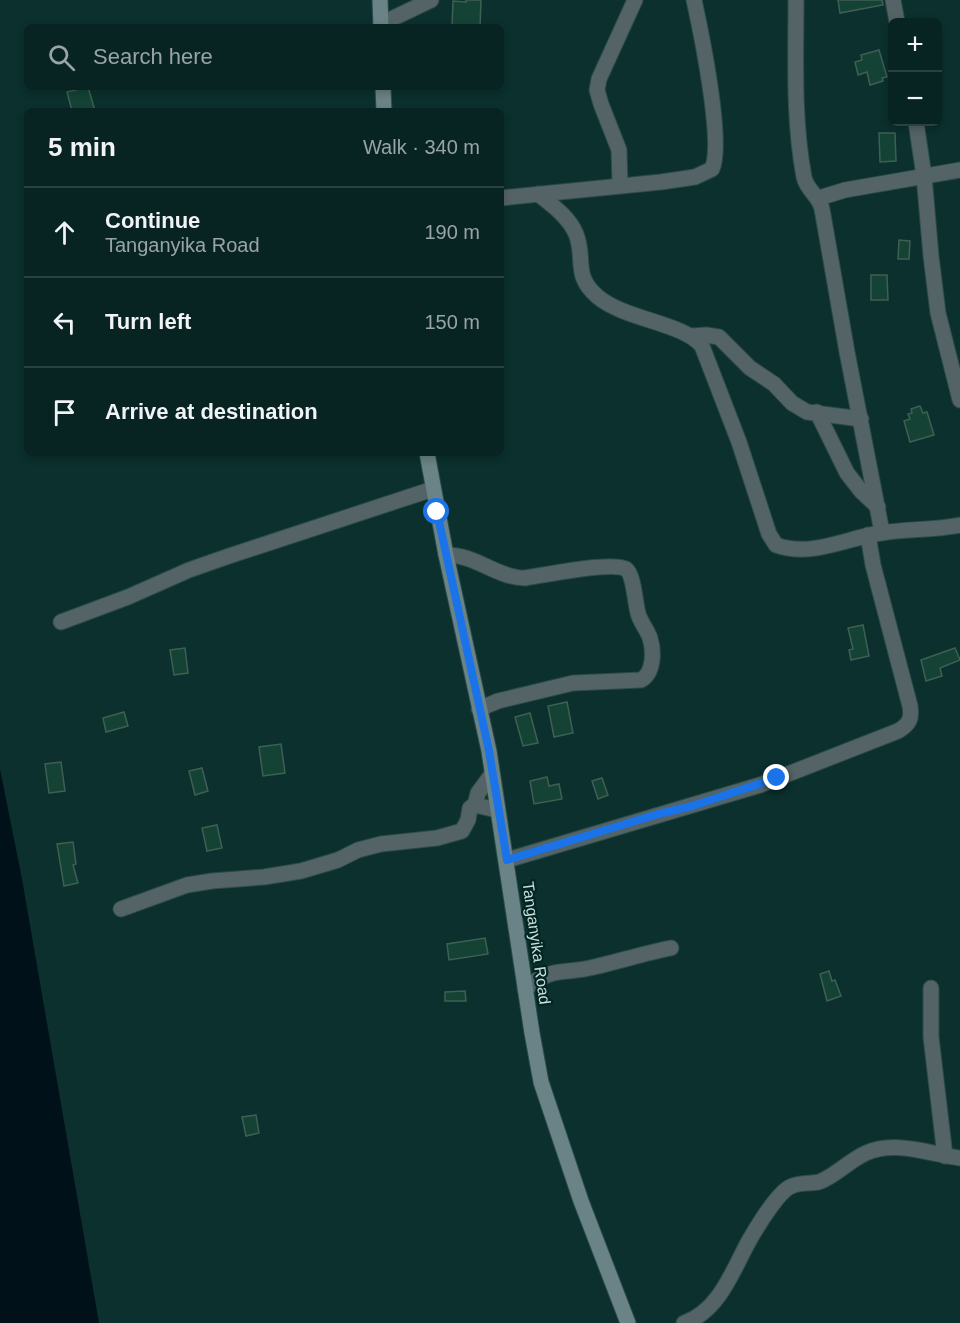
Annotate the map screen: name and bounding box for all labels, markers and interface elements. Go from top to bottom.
map controls [888,18,942,126]
button: + [888,18,942,72]
search box [24,24,504,90]
icon: search [45,41,78,74]
text: Search here [93,44,213,69]
button: − [888,72,942,126]
text: 5 min [48,132,116,162]
text: Walk · 340 m [363,136,480,158]
text: Continue [105,208,200,233]
icon: ahead [48,216,81,249]
text: 190 m [424,221,480,243]
text: Tanganyika Road [105,234,260,256]
icon: left [48,306,81,339]
text: Turn left [105,309,191,334]
text: 150 m [424,311,480,333]
icon: arrive [48,396,81,429]
text: Arrive at destination [105,399,318,424]
route start [423,498,449,524]
route end [763,764,789,790]
street label: Tanganyika Road [519,881,554,1005]

